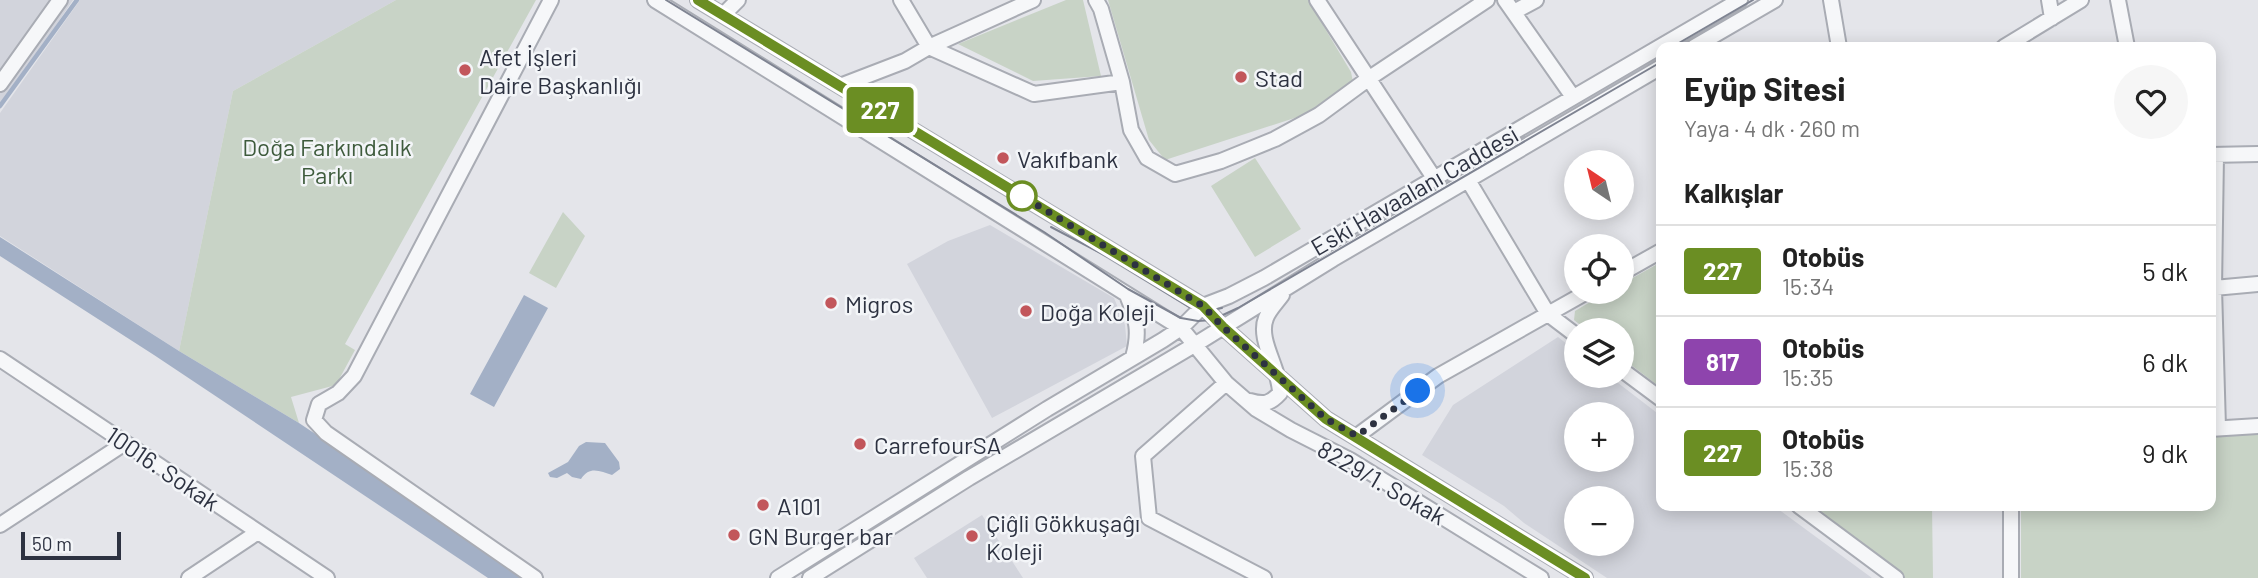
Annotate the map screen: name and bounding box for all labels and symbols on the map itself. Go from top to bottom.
place label: Afet İşleri Daire Başkanlığı [479,42,642,99]
marker: Afet İşleri Daire Başkanlığı [457,62,473,78]
place label: Stad [1255,63,1303,92]
marker: Stad [1233,69,1249,85]
line badge: 227 [840,87,920,133]
street label: Eski Havaalanı Caddesi [1305,119,1523,261]
park label: Doğa Farkındalık Parkı [242,132,412,189]
place label: Vakıfbank [1017,144,1118,173]
marker: Vakıfbank [995,150,1011,166]
north arrow [1564,150,1634,220]
unlabelled marker [1007,181,1037,211]
place label: Migros [845,289,913,318]
marker: Migros [823,295,839,311]
place label: Doğa Koleji [1040,297,1154,326]
marker: Doğa Koleji [1018,303,1034,319]
your location [1400,373,1435,408]
street label: 10016. Sokak [101,420,225,516]
place label: CarrefourSA [874,430,1001,459]
street label: 8229/1. Sokak [1313,434,1451,530]
marker: CarrefourSA [852,436,868,452]
place label: A101 [777,491,821,520]
marker: A101 [755,497,771,513]
place label: Çiĝli Gökkuşaĝı Koleji [986,508,1140,565]
place label: GN Burger bar [748,521,893,550]
marker: GN Burger bar [726,527,742,543]
marker: Çiĝli Gökkuşaĝı Koleji [964,528,980,544]
scale bar [21,529,121,561]

